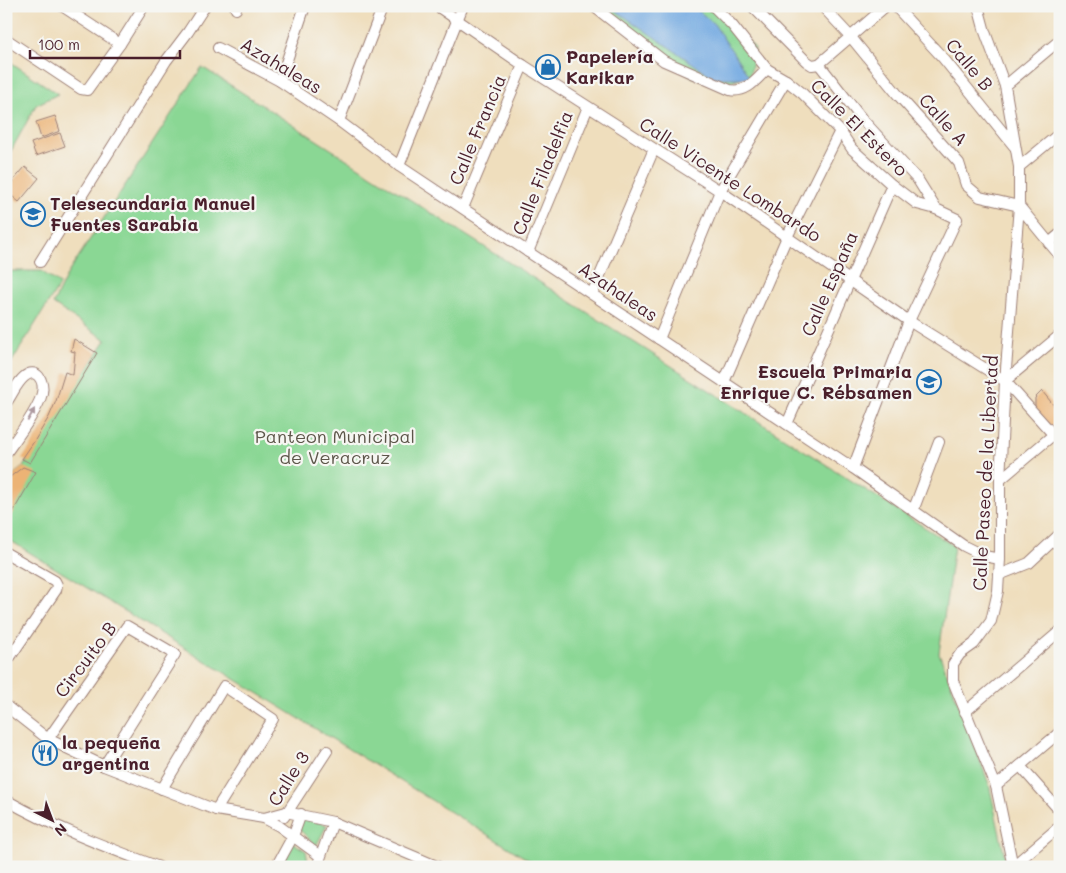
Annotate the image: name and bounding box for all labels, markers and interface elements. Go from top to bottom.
scale bar [30,28,180,60]
street label: Azahaleas [236,32,327,99]
street label: Calle B [941,33,999,96]
text: 100 m [38,34,80,54]
place label: Papelería Karikar [566,44,654,89]
shop icon: Papelería Karikar [535,54,561,80]
street label: Calle Francia [443,71,511,188]
street label: Calle El Estero [806,73,914,181]
street label: Calle A [914,88,974,151]
street label: Calle Filadelfia [506,107,578,238]
street label: Calle Vicente Lombardo [635,111,826,247]
place label: Telesecundaria Manuel Fuentes Sarabia [50,191,255,236]
school or university icon: Telesecundaria Manuel Fuentes Sarabia [20,201,46,227]
street label: Calle España [795,227,863,340]
street label: Azahaleas [574,256,663,326]
street label: Calle Paseo de la Libertad [967,355,1003,591]
place label: Escuela Primaria Enrique C. Rébsamen [720,359,912,404]
school or university icon: Escuela Primaria Enrique C. Rébsamen [916,369,942,395]
one-way arrow [27,408,35,422]
park label: Panteon Municipal de Veracruz [255,424,415,469]
street label: Circuito B [49,617,122,702]
place label: la pequeña argentina [62,730,161,775]
restaurant icon: la pequeña argentina [32,740,58,766]
street label: Calle 3 [262,746,314,811]
north arrow [28,796,78,846]
text: N [51,819,71,841]

